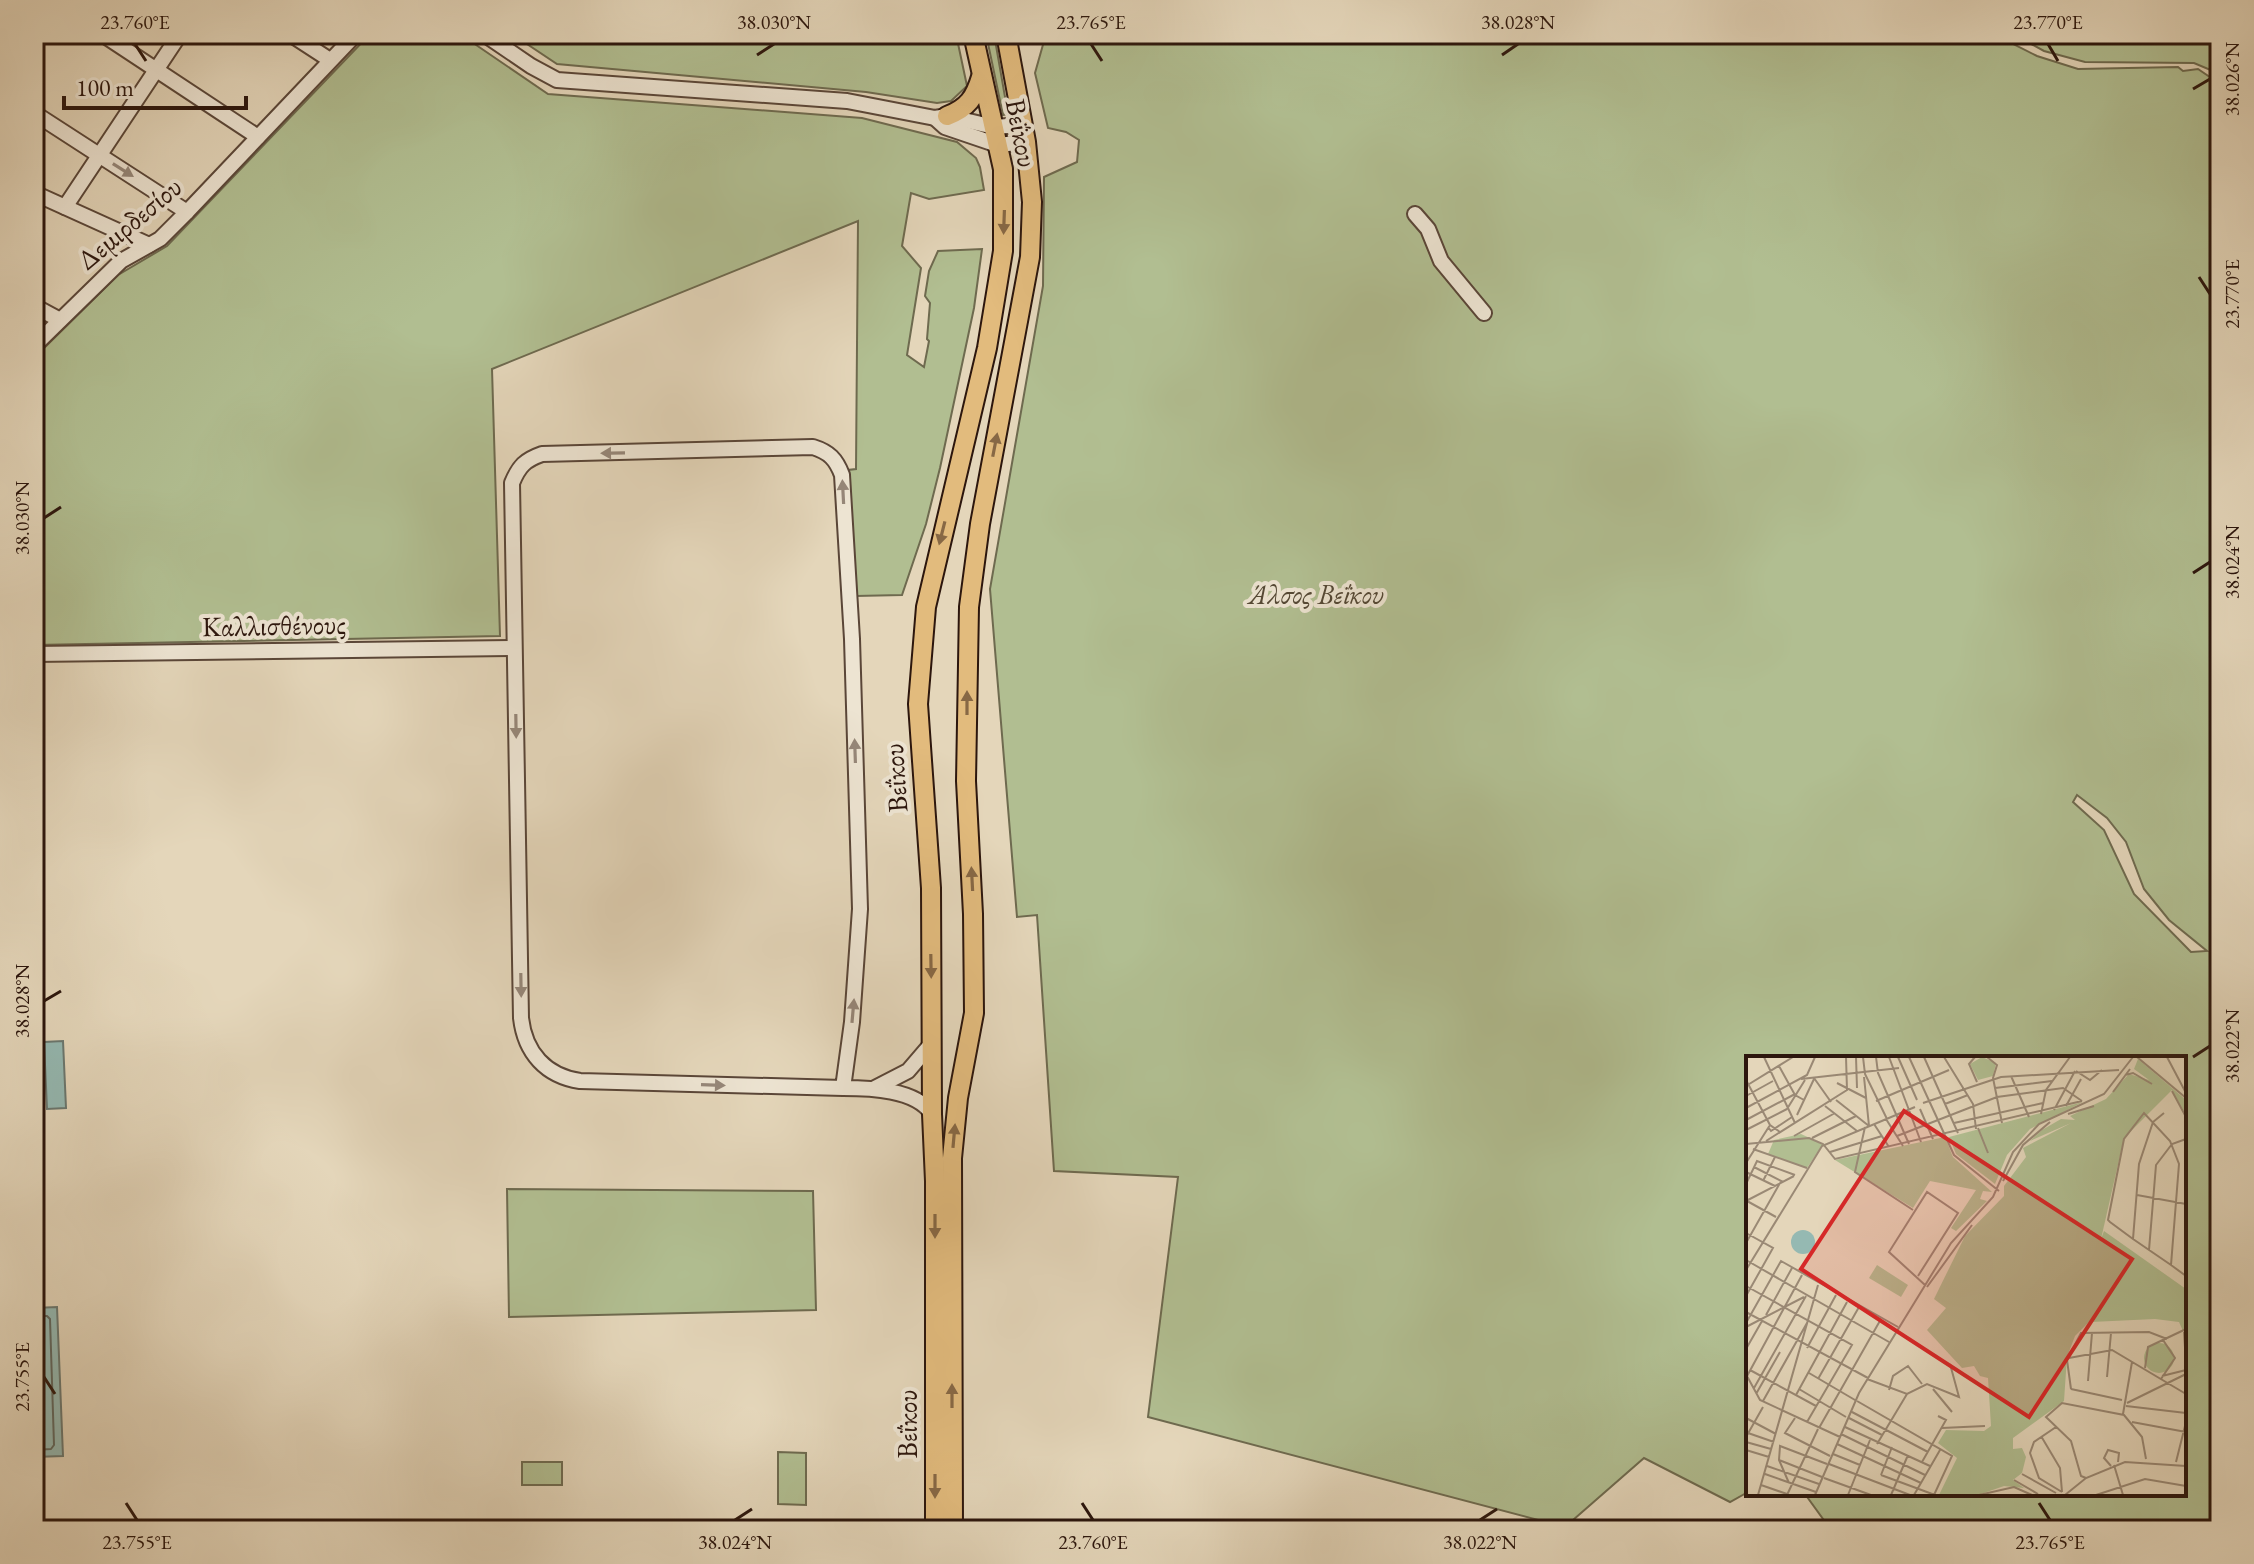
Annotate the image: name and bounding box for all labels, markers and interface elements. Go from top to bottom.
text: 23.760°E [100,9,170,35]
text: 38.030°N [737,9,811,35]
text: 23.765°E [1056,9,1126,35]
text: 38.028°N [1481,9,1555,35]
text: 23.770°E [2013,9,2083,35]
text: 38.026°N [2219,42,2245,116]
scale bar [64,60,246,110]
text: 100 m [76,72,134,103]
street label: Βεΐκου [998,96,1046,170]
one-way arrow [112,163,134,177]
street label: Δεμιρδεσίου [69,169,189,277]
one-way arrow [997,210,1010,235]
text: 23.770°E [2219,259,2245,329]
one-way arrow [990,432,1002,457]
one-way arrow [600,447,625,459]
one-way arrow [836,479,849,504]
text: 38.030°N [9,481,35,555]
one-way arrow [935,520,948,545]
text: 38.024°N [2219,525,2245,599]
park label: Άλσος Βεΐκου [1246,576,1384,612]
street label: Καλλισθένους [202,606,346,644]
one-way arrow [961,690,973,715]
one-way arrow [509,714,522,739]
one-way arrow [849,738,862,763]
street label: Βεΐκου [875,742,915,814]
one-way arrow [965,866,978,891]
one-way arrow [925,954,938,979]
text: 38.028°N [9,964,35,1038]
one-way arrow [515,973,527,998]
one-way arrow [847,998,860,1023]
text: 38.022°N [2219,1009,2245,1083]
inset map [1746,1056,2186,1496]
one-way arrow [701,1079,726,1091]
one-way arrow [948,1123,961,1148]
one-way arrow [929,1214,941,1239]
text: 23.755°E [9,1342,35,1412]
one-way arrow [946,1383,958,1408]
street label: Βεΐκου [889,1390,925,1458]
one-way arrow [929,1474,941,1499]
text: 23.755°E [102,1529,172,1555]
text: 38.024°N [698,1529,772,1555]
text: 23.760°E [1058,1529,1128,1555]
text: 38.022°N [1443,1529,1517,1555]
text: 23.765°E [2015,1529,2085,1555]

